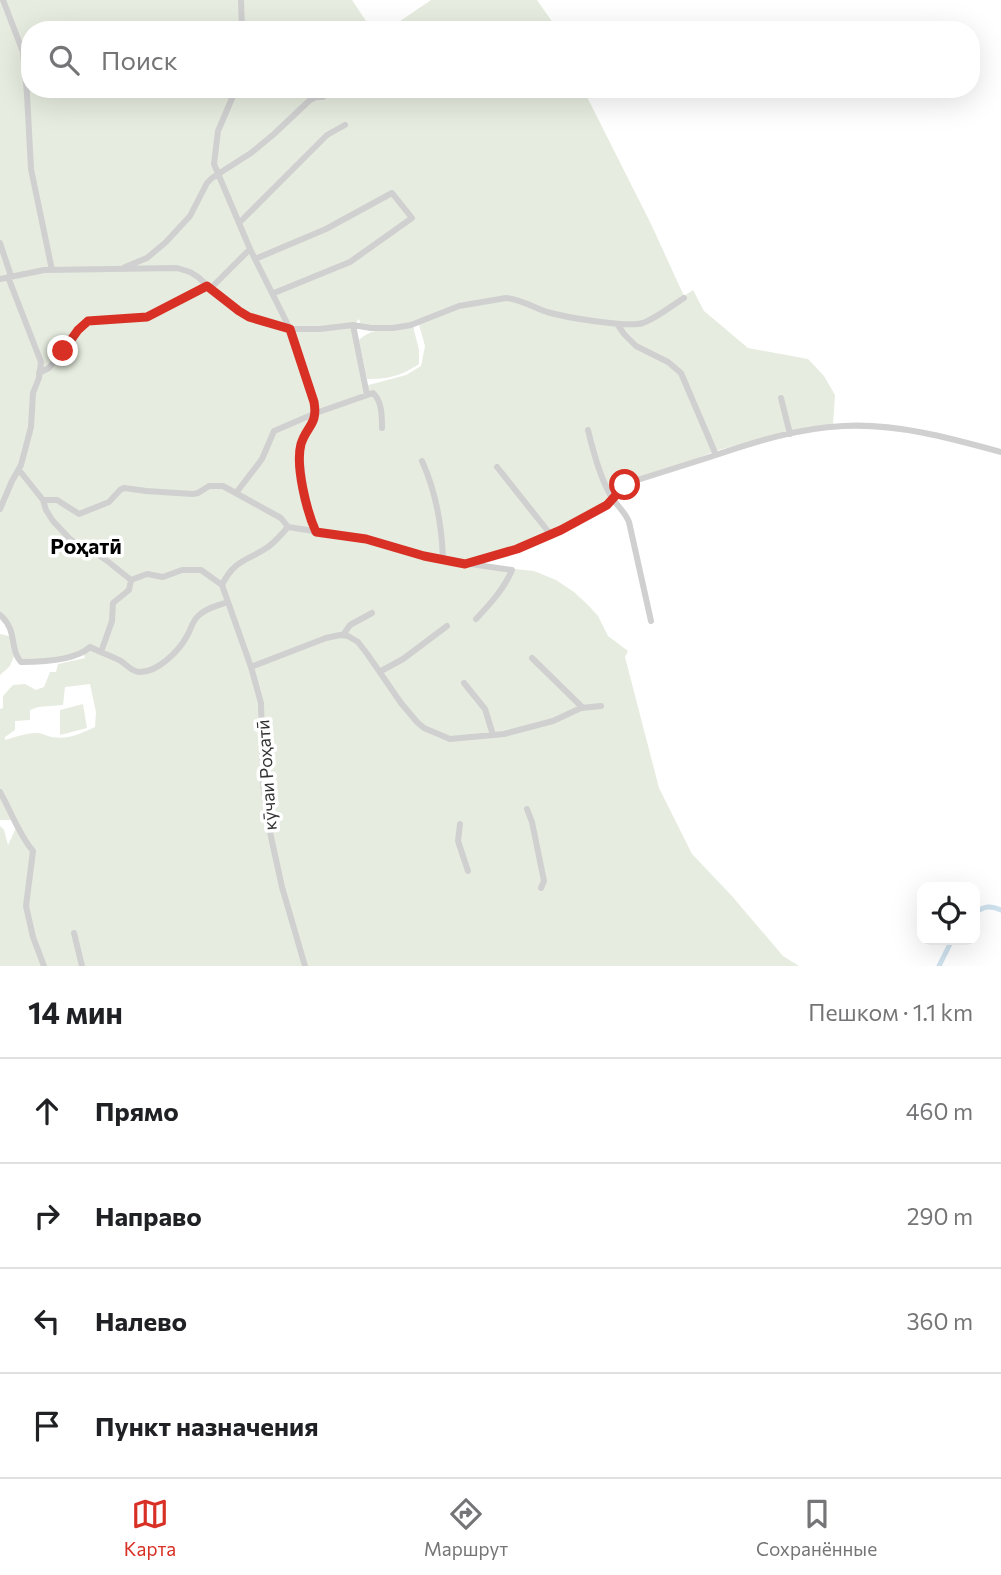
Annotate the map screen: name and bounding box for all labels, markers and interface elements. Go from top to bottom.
search box [21,21,980,98]
icon: search [45,41,83,79]
text: Поиск [101,44,178,75]
route end [47,335,78,366]
route start [609,469,640,500]
district label: Роҳатӣ [50,533,122,558]
street label: кӯчаи Роҳатӣ [251,719,281,831]
map controls [917,882,980,945]
button: locate [917,882,980,945]
text: 14 мин [28,993,123,1030]
text: Пешком · 1.1 km [808,998,973,1026]
icon: ahead [28,1092,66,1130]
text: Прямо [95,1095,179,1126]
text: 460 m [906,1097,973,1125]
icon: right [28,1197,66,1235]
text: Направо [95,1200,202,1231]
text: 290 m [907,1202,973,1230]
icon: left [28,1302,66,1340]
text: Налево [95,1305,187,1336]
text: 360 m [906,1307,973,1335]
icon: arrive [28,1407,66,1445]
text: Пункт назначения [95,1410,319,1441]
tab: Карта [124,1495,176,1560]
tab: Маршрут [424,1495,508,1560]
tab: Сохранённые [756,1495,877,1560]

